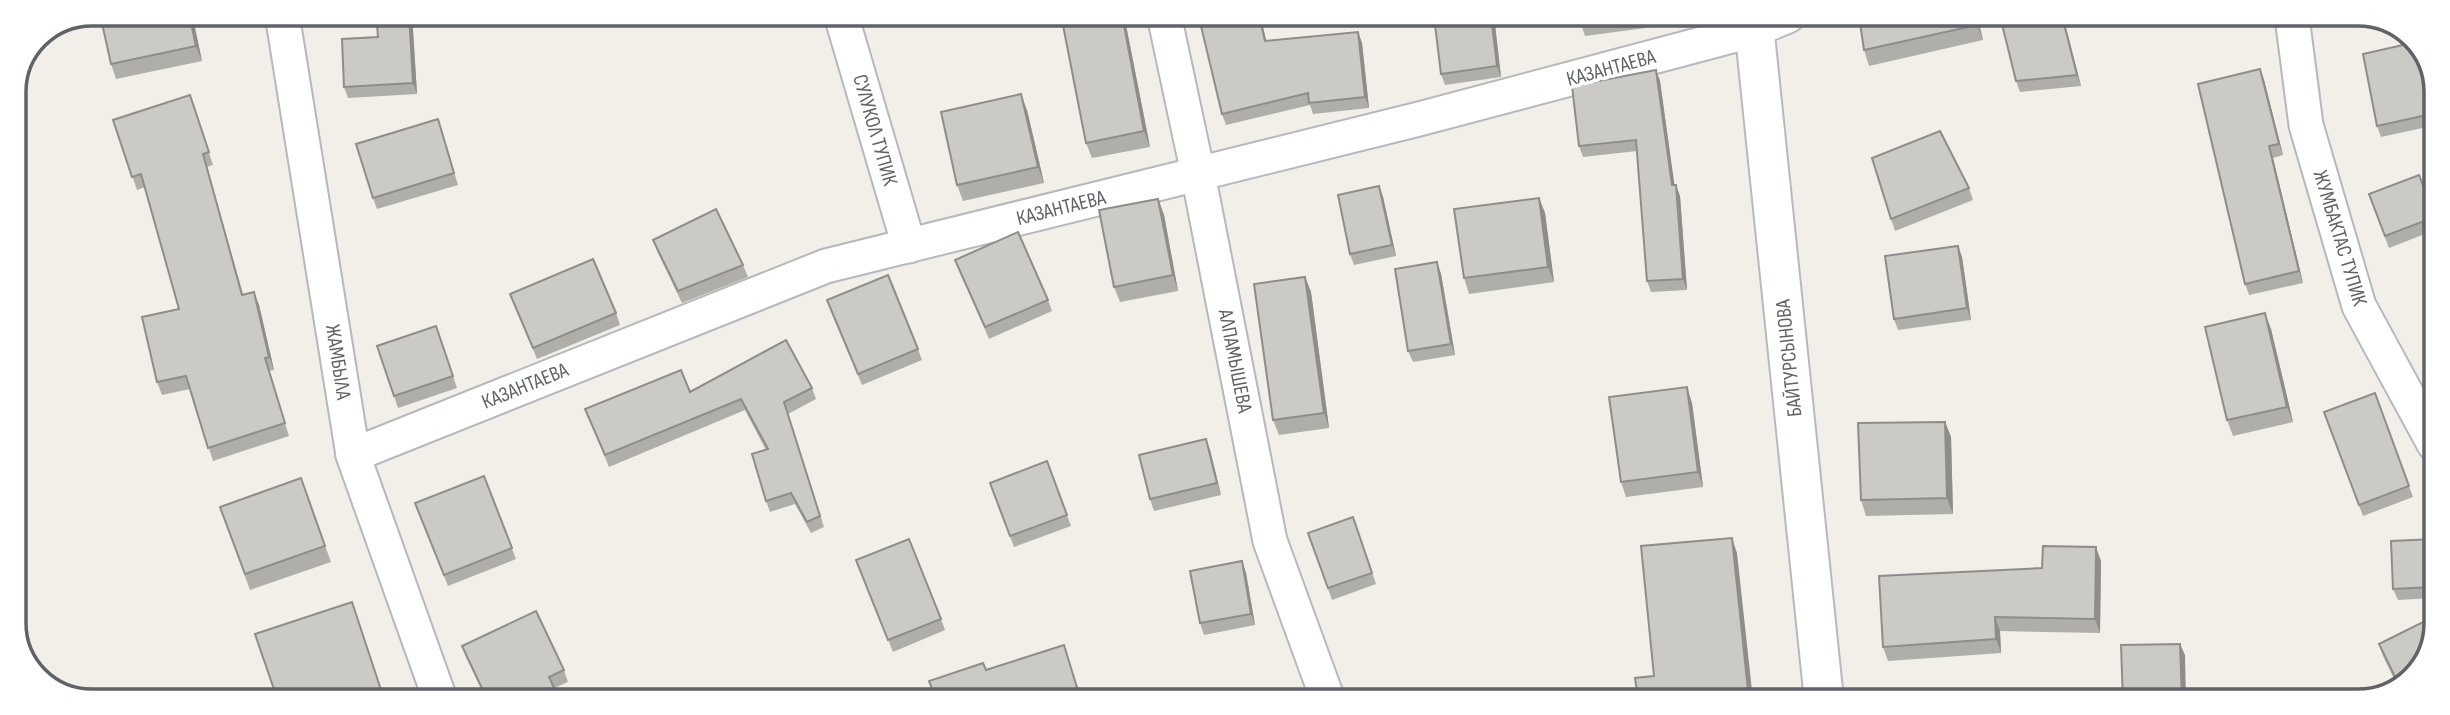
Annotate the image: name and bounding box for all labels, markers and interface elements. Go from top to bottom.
street label: КАЗАНТАЕВА [1564,44,1659,92]
street label: СУЛУКОЛ ТУПИК [847,72,903,189]
street label: ЖУМБАКТАС ТУПИК [2308,167,2373,309]
street label: КАЗАНТАЕВА [1014,185,1109,231]
street label: БАЙТУРСЫНОВА [1770,297,1808,418]
street label: АЛПАМЫШЕВА [1213,306,1257,416]
street label: ЖАМБЫЛА [320,323,356,402]
street label: КАЗАНТАЕВА [478,357,573,415]

